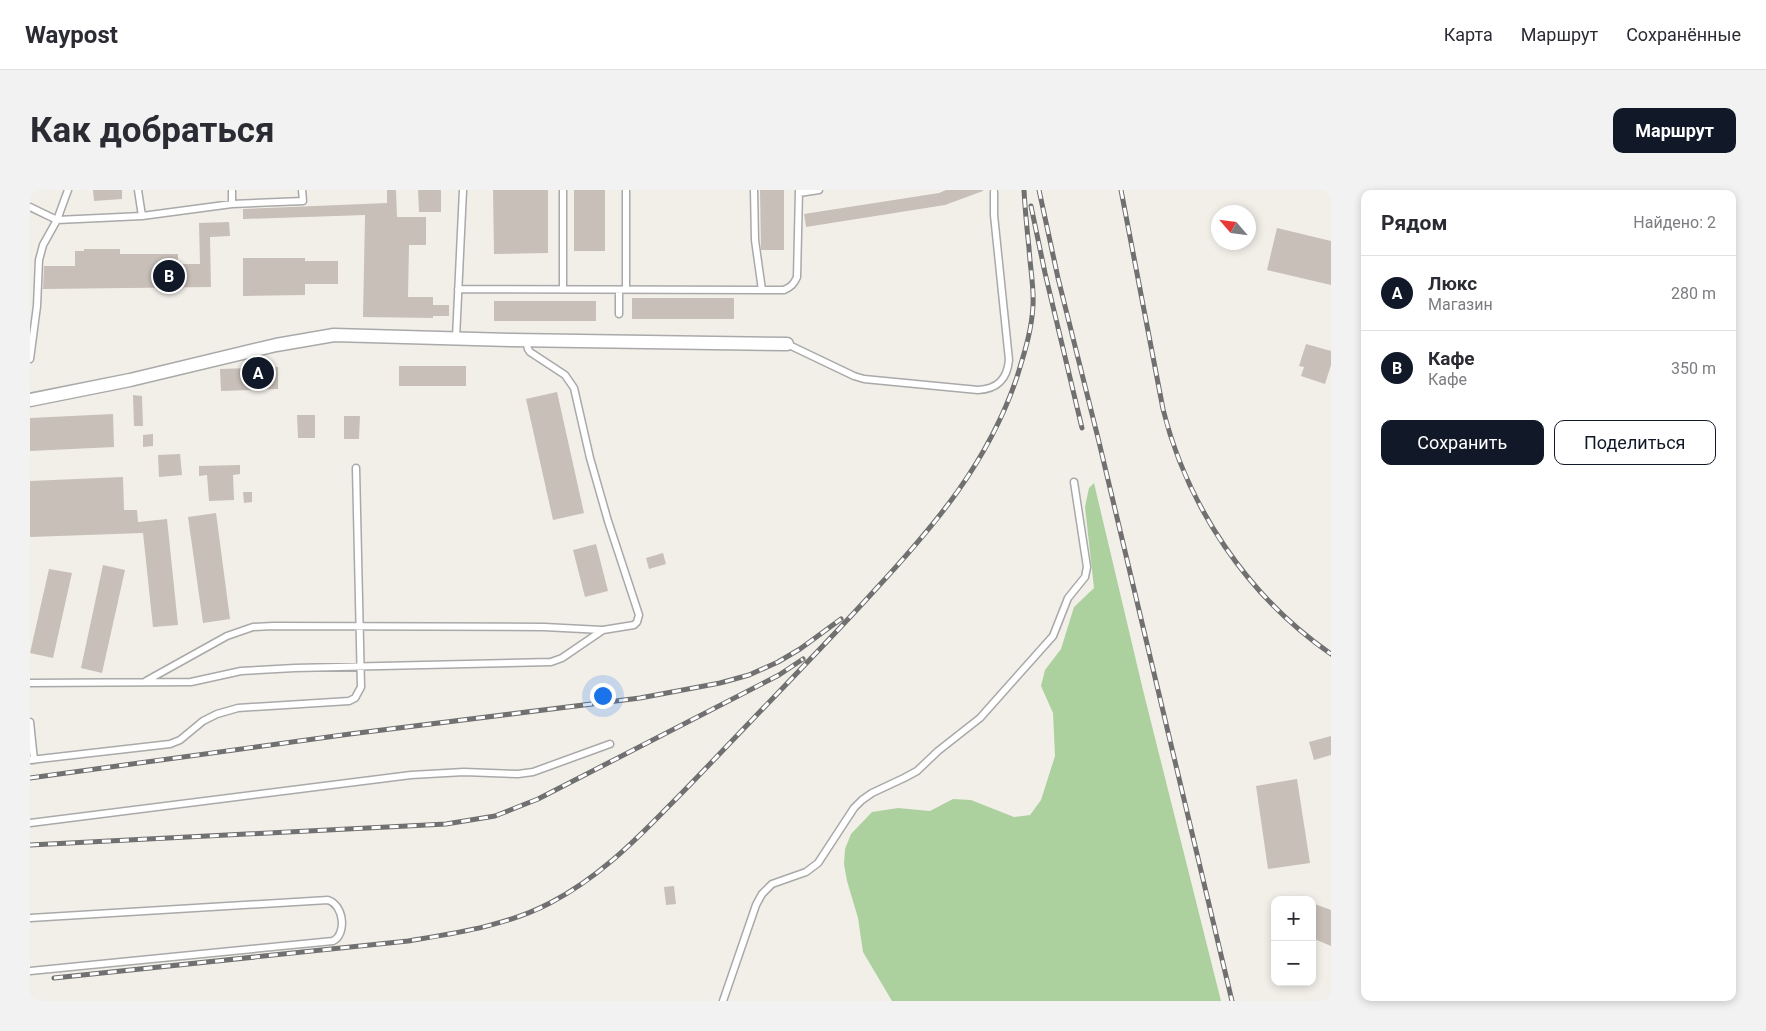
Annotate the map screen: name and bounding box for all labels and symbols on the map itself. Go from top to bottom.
north arrow [1211,205,1256,250]
pin: B [153,257,185,295]
pin: A [242,354,274,392]
your location [590,683,616,709]

